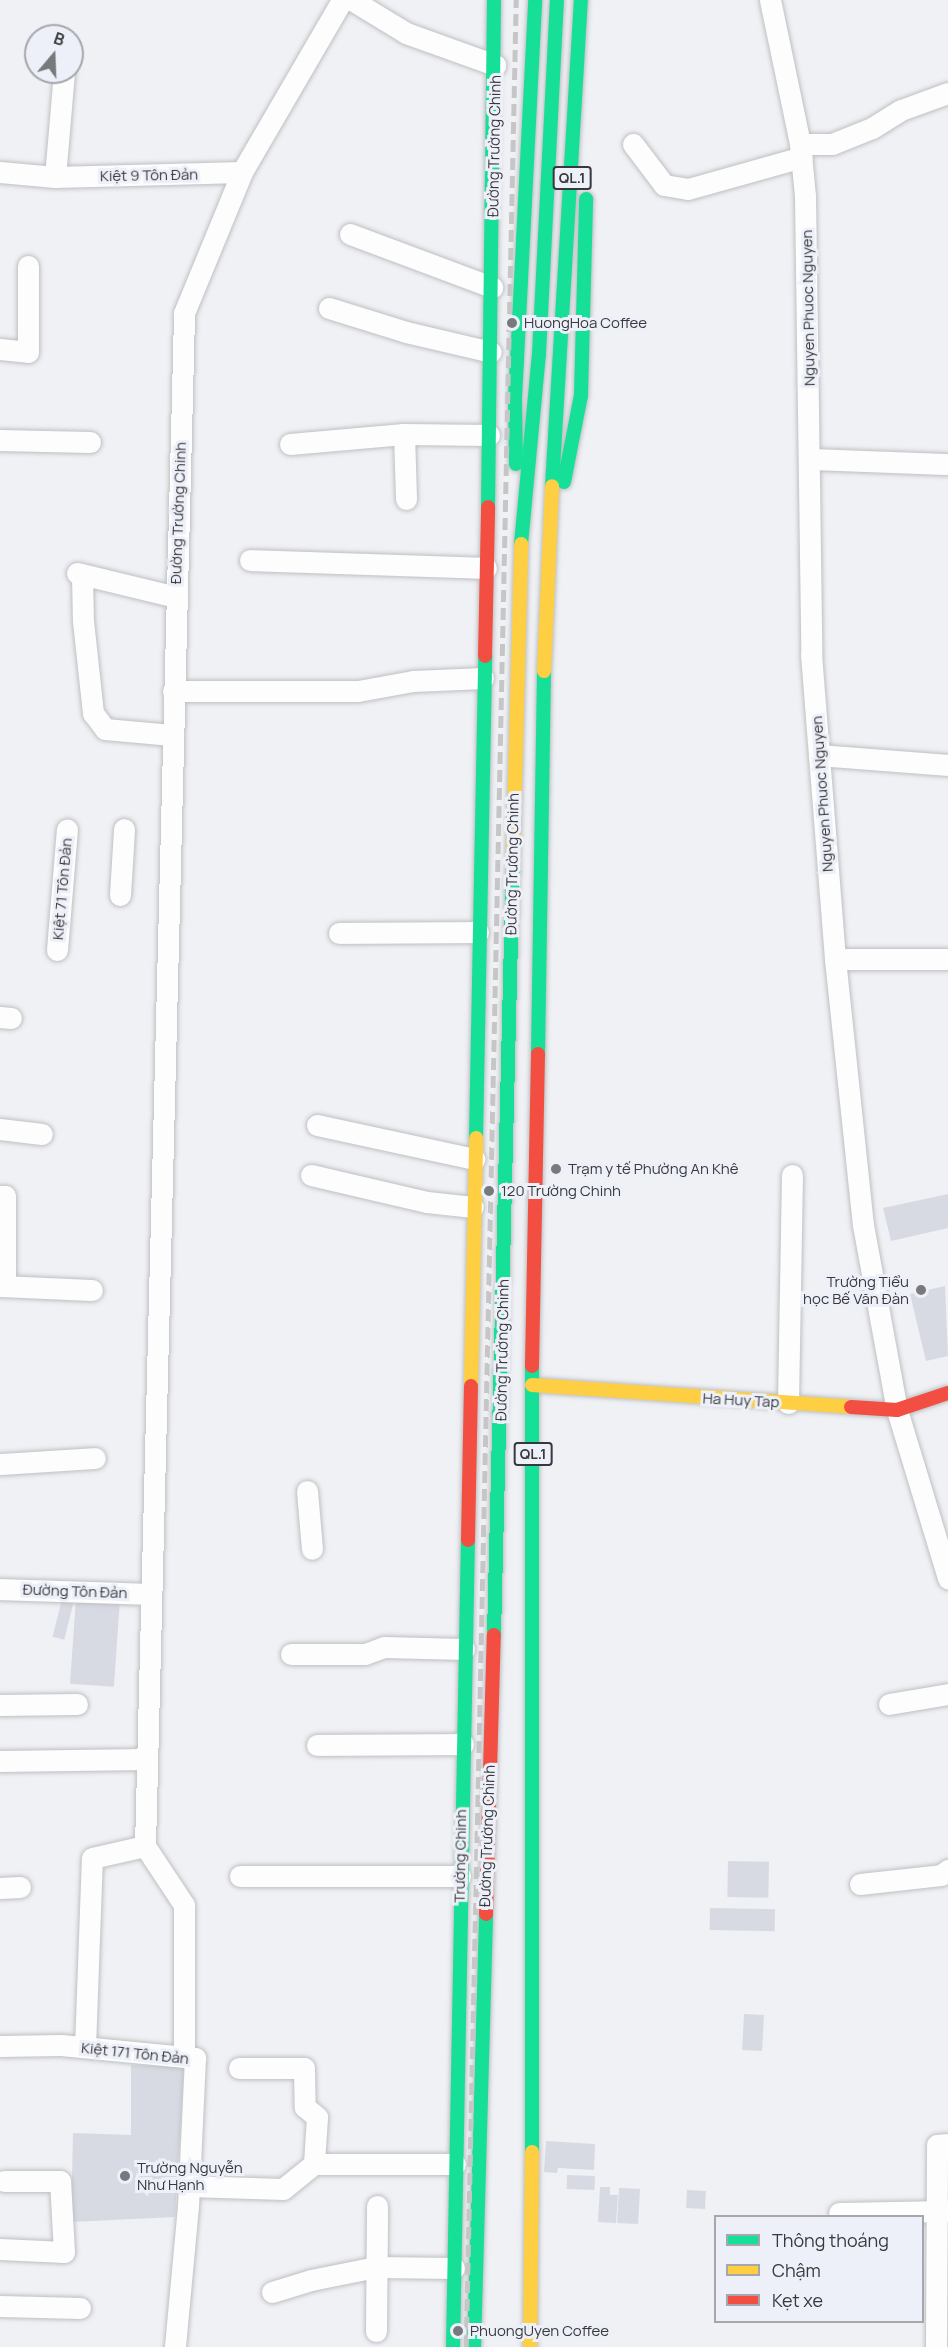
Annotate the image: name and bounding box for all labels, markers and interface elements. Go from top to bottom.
north arrow [24,24,84,84]
text: B [51,27,68,51]
street label: Đường Trường Chinh [484,75,504,217]
street label: Kiệt 9 Tôn Đản [100,165,198,185]
road number: QL.1 [552,167,592,189]
street label: Nguyen Phuoc Nguyen [798,230,818,386]
place label: HuongHoa Coffee [524,314,647,332]
marker: HuongHoa Coffee [505,316,519,330]
street label: Đường Trường Chinh [167,442,189,584]
street label: Nguyen Phuoc Nguyen [808,715,836,873]
street label: Đường Trường Chinh [502,793,522,935]
street label: Kiệt 71 Tôn Đản [49,837,75,941]
place label: Trạm y tế Phường An Khê [568,1160,739,1178]
marker: Trạm y tế Phường An Khê [549,1162,563,1176]
place label: 120 Trường Chinh [501,1182,621,1200]
marker: 120 Trường Chinh [482,1184,496,1198]
place label: Trường Tiểu học Bế Văn Đàn [803,1272,909,1307]
street label: Đường Trường Chinh [492,1279,512,1421]
marker: Trường Tiểu học Bế Văn Đàn [914,1283,928,1297]
street label: Ha Huy Tap [702,1389,780,1411]
road number: QL.1 [514,1443,552,1465]
street label: Đường Tôn Đản [22,1580,128,1602]
street label: Đường Trường Chinh [476,1765,498,1907]
street label: Trường Chinh [450,1809,470,1903]
street label: Kiệt 171 Tôn Đản [80,2038,190,2068]
place label: Trường Nguyễn Như Hạnh [137,2158,243,2193]
marker: Trường Nguyễn Như Hạnh [118,2169,132,2183]
legend [714,2215,924,2323]
text: Thông thoáng [772,2228,889,2252]
text: Chậm [772,2258,821,2282]
text: Kẹt xe [772,2288,823,2312]
place label: PhuongUyen Coffee [470,2322,609,2340]
marker: PhuongUyen Coffee [451,2324,465,2338]

